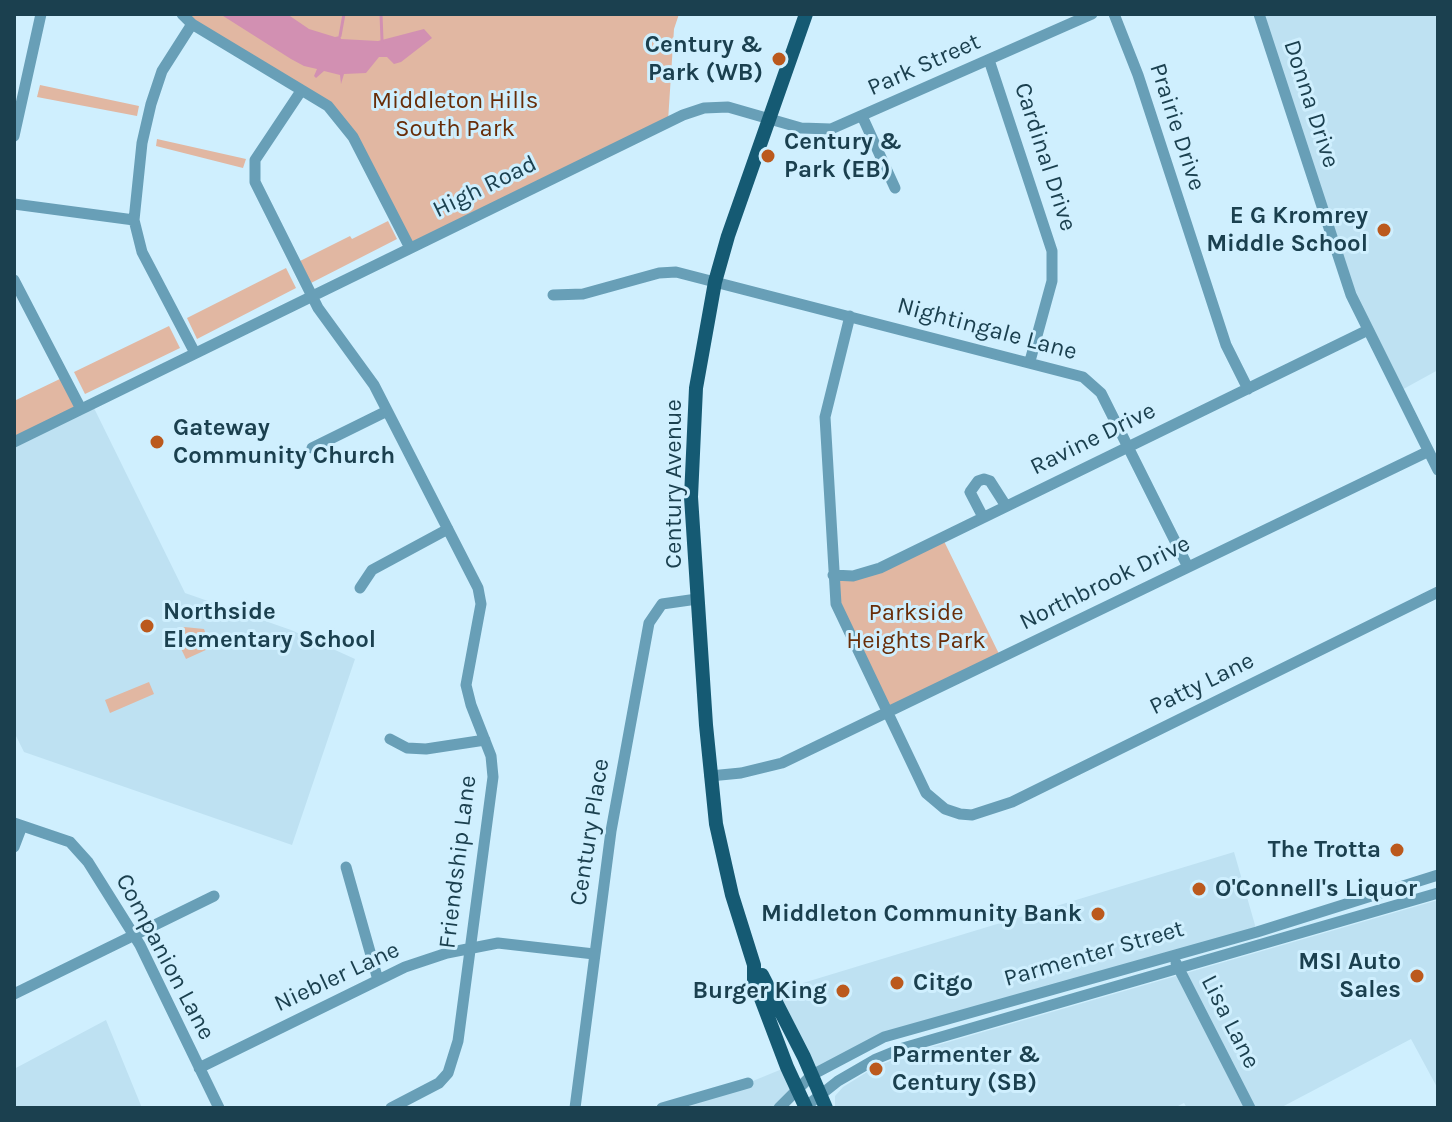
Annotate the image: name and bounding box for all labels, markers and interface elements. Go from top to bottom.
street label: Park Street [863,27,985,103]
place label: Century & Park (WB) [645,31,763,87]
street label: Donna Drive [1277,36,1345,172]
marker: Century & Park (WB) [770,50,788,68]
street label: Prairie Drive [1143,60,1211,194]
street label: Cardinal Drive [1007,79,1083,235]
park label: Middleton Hills South Park [372,87,538,143]
place label: Century & Park (EB) [784,128,902,184]
marker: Century & Park (EB) [759,147,777,165]
street label: High Road [428,149,542,225]
place label: E G Kromrey Middle School [1206,202,1368,258]
marker: E G Kromrey Middle School [1375,221,1393,239]
street label: Nightingale Lane [894,291,1080,367]
street label: Ravine Drive [1026,396,1160,482]
street label: Century Avenue [660,399,688,569]
place label: Gateway Community Church [173,414,395,470]
marker: Gateway Community Church [148,433,166,451]
street label: Northbrook Drive [1015,529,1195,637]
place label: Northside Elementary School [163,598,376,654]
park label: Parkside Heights Park [846,599,986,655]
marker: Northside Elementary School [138,617,156,635]
street label: Patty Lane [1145,646,1259,722]
street label: Century Place [564,756,616,908]
street label: Friendship Lane [433,774,483,950]
place label: The Trotta [1268,836,1381,864]
marker: The Trotta [1388,841,1406,859]
street label: Companion Lane [109,869,221,1045]
place label: O'Connell's Liquor [1215,875,1417,903]
marker: O'Connell's Liquor [1190,880,1208,898]
place label: Middleton Community Bank [761,900,1082,928]
marker: Middleton Community Bank [1089,905,1107,923]
street label: Parmenter Street [1001,915,1187,993]
street label: Niebler Lane [270,935,404,1019]
place label: MSI Auto Sales [1298,948,1401,1004]
marker: MSI Auto Sales [1408,967,1426,985]
place label: Citgo [913,969,973,997]
street label: Lisa Lane [1194,970,1266,1074]
marker: Citgo [888,974,906,992]
place label: Burger King [693,977,827,1005]
marker: Burger King [834,982,852,1000]
place label: Parmenter & Century (SB) [892,1041,1041,1097]
marker: Parmenter & Century (SB) [867,1060,885,1078]

